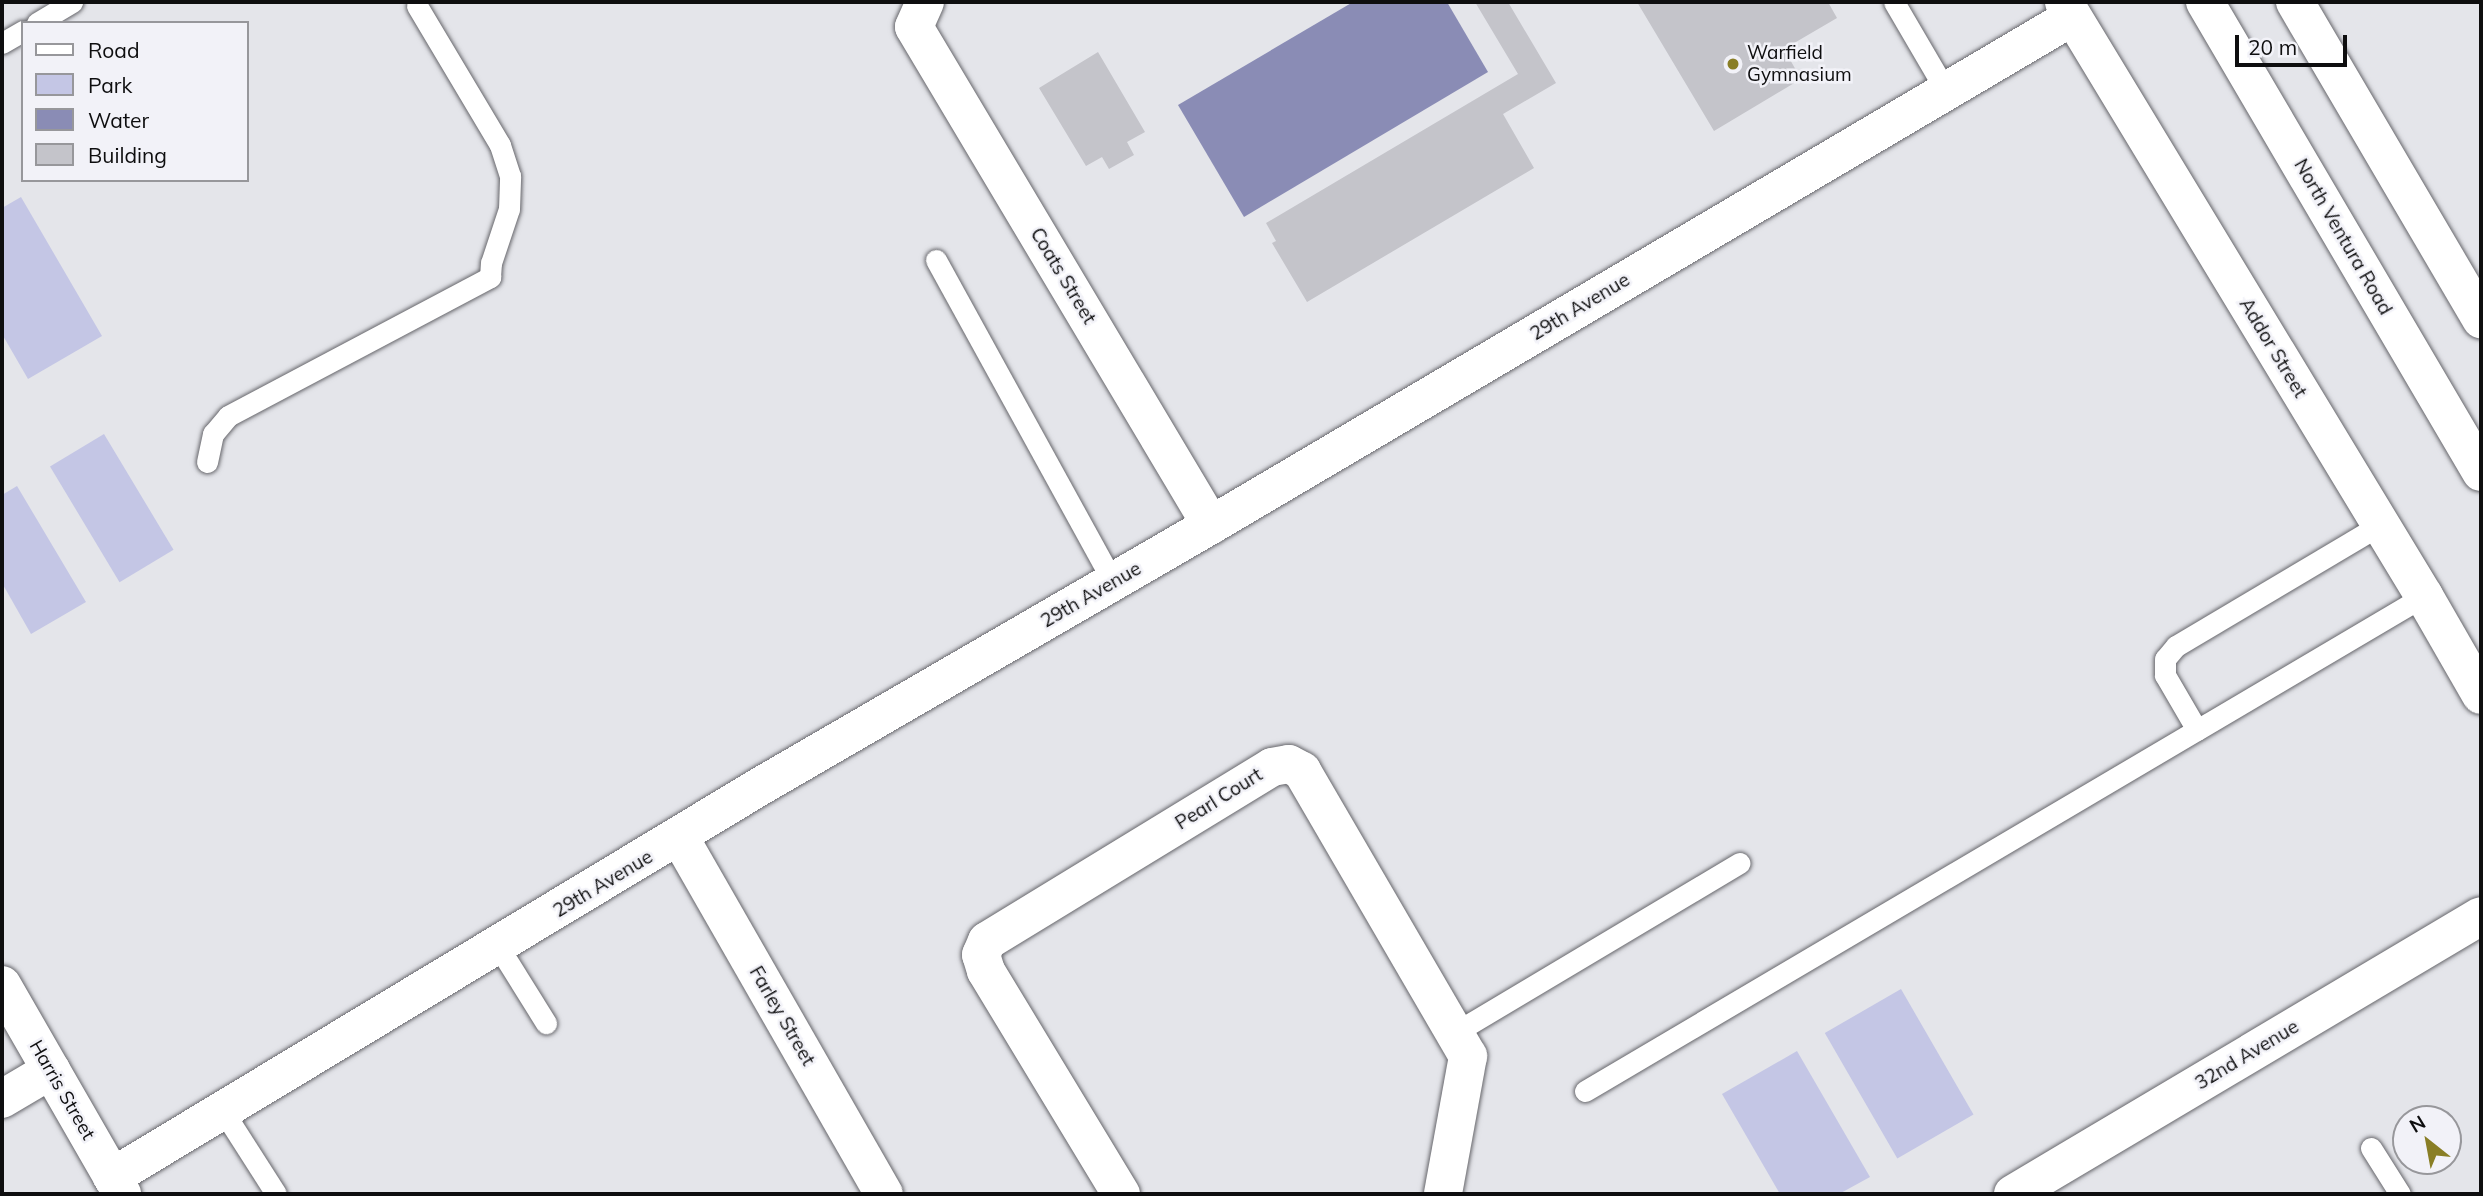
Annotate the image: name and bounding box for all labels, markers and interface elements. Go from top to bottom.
legend [21,21,248,182]
scale bar [2238,21,2350,65]
text: 20 m [2248,34,2297,60]
text: Road [88,37,139,63]
place label: Warfield Gymnasium [1747,42,1852,86]
marker: Warfield Gymnasium [1725,56,1741,72]
text: Park [88,72,132,98]
text: Water [88,107,149,133]
text: Building [88,142,167,168]
street label: North Ventura Road [2289,155,2397,319]
street label: Coats Street [1025,224,1101,328]
street label: 29th Avenue [1526,268,1634,346]
street label: Addor Street [2234,294,2312,402]
street label: 29th Avenue [1037,557,1145,633]
street label: Pearl Court [1171,763,1267,835]
street label: 29th Avenue [549,845,657,923]
street label: Farley Street [744,962,820,1070]
street label: 32nd Avenue [2191,1015,2303,1095]
street label: Harris Street [24,1036,100,1144]
north arrow [2392,1105,2462,1175]
text: N [2405,1110,2430,1138]

